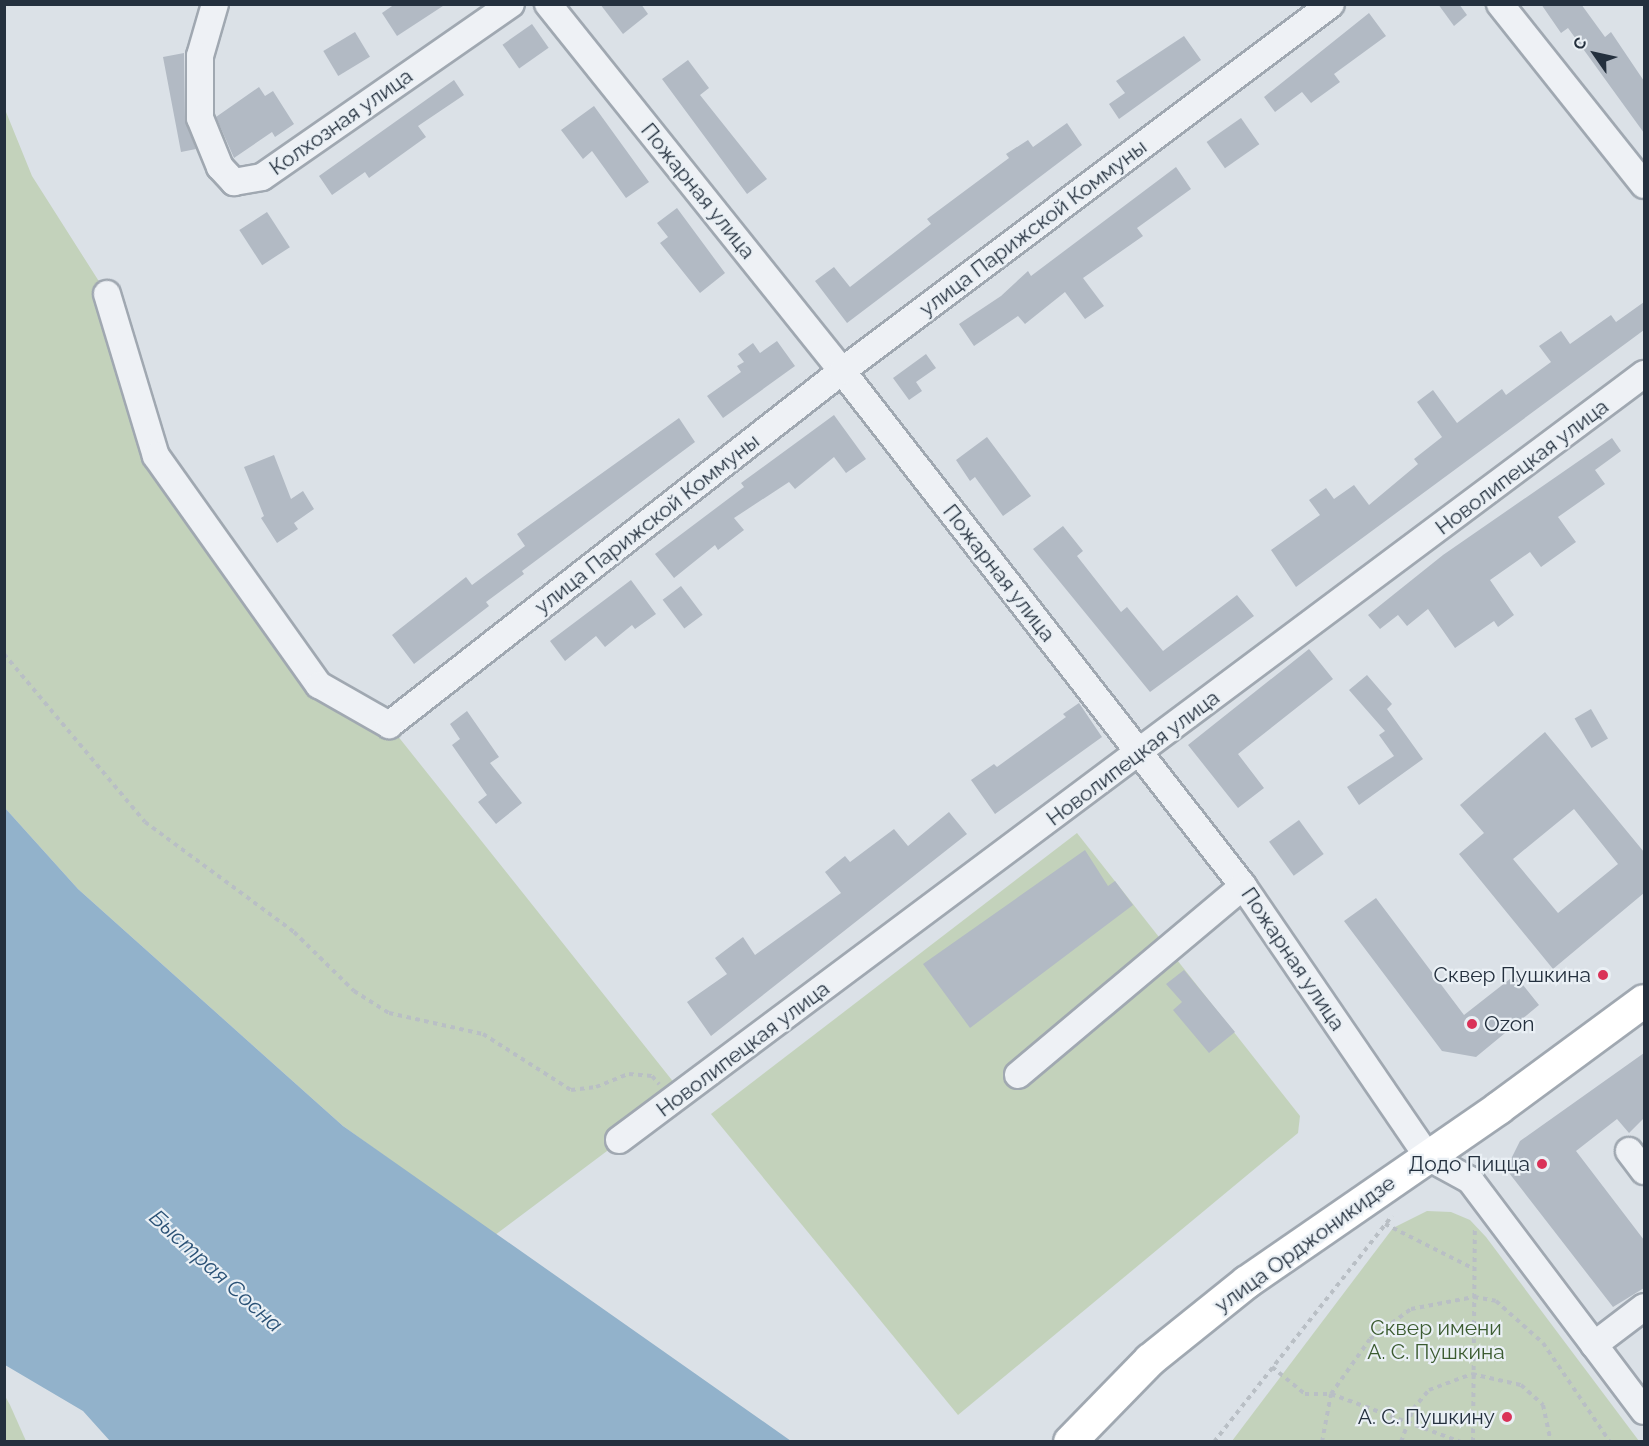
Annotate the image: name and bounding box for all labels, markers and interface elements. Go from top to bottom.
north arrow [1565,24,1625,84]
text: С [1569,34,1591,54]
street label: Колхозная улица [264,63,418,181]
street label: Пожарная улица [635,118,761,264]
street label: улица Парижской Коммуны [914,134,1152,322]
street label: Новолипецкая улица [1430,394,1614,540]
street label: улица Парижской Коммуны [530,429,764,619]
street label: Пожарная улица [937,499,1061,647]
street label: Новолипецкая улица [1041,685,1225,831]
street label: Пожарная улица [1236,882,1350,1036]
place label: Сквер Пушкина [1434,962,1591,988]
marker: Сквер Пушкина [1596,968,1610,982]
street label: Новолипецкая улица [651,976,835,1122]
place label: Ozon [1484,1011,1535,1037]
marker: Ozon [1465,1017,1479,1031]
place label: Додо Пицца [1409,1151,1530,1177]
marker: Додо Пицца [1535,1157,1549,1171]
street label: улица Орджоникидзе [1210,1170,1400,1318]
water label: Быстрая Сосна [144,1204,288,1338]
park label: Сквер имени А. С. Пушкина [1367,1315,1505,1365]
place label: А. С. Пушкину [1358,1404,1495,1430]
marker: А. С. Пушкину [1500,1410,1514,1424]

